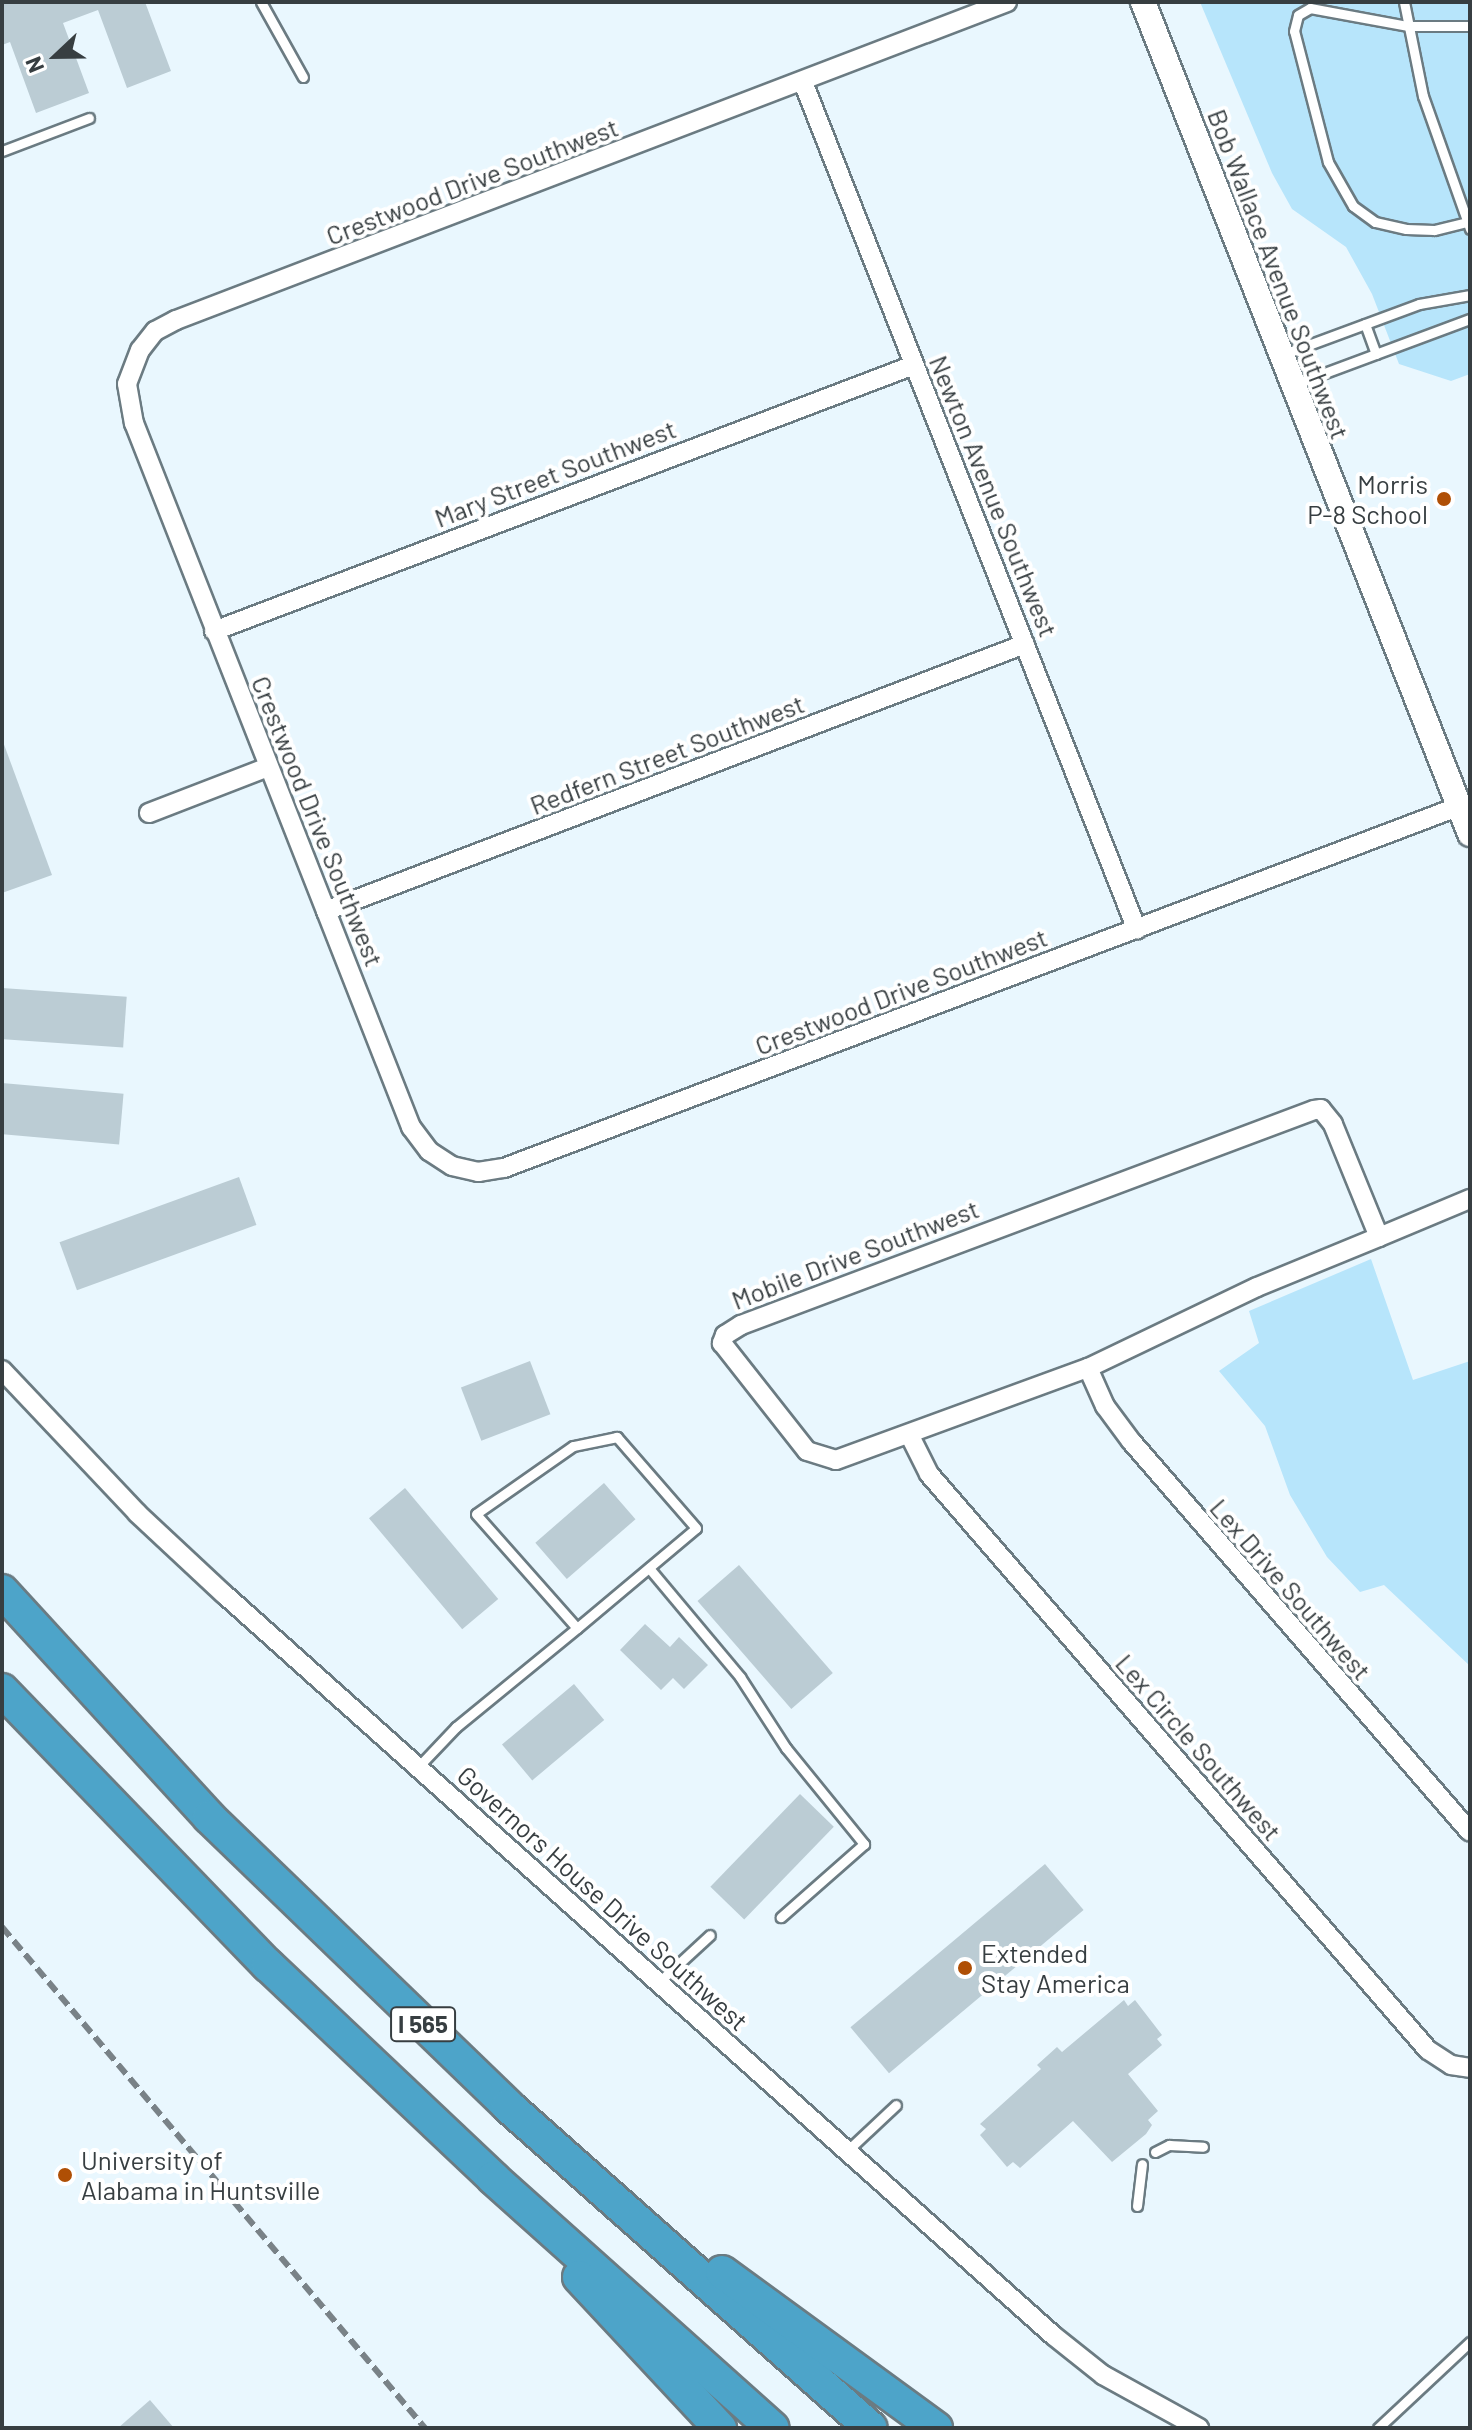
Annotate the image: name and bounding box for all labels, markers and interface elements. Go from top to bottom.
north arrow [16,16,96,96]
text: N [19,53,49,77]
street label: Bob Wallace Avenue Southwest [1202,105,1356,443]
street label: Crestwood Drive Southwest [322,111,622,251]
street label: Newton Avenue Southwest [923,351,1065,641]
street label: Mary Street Southwest [430,413,680,533]
place label: Morris P-8 School [1307,468,1428,530]
marker: Morris P-8 School [1435,490,1453,508]
street label: Crestwood Drive Southwest [245,671,391,971]
street label: Redfern Street Southwest [526,687,808,821]
street label: Crestwood Drive Southwest [751,921,1051,1061]
street label: Mobile Drive Southwest [727,1192,983,1316]
street label: Lex Drive Southwest [1204,1492,1378,1686]
street label: Lex Circle Southwest [1110,1647,1288,1847]
street label: Governors House Drive Southwest [451,1759,755,2037]
place label: Extended Stay America [981,1937,1130,1998]
marker: Extended Stay America [956,1959,974,1977]
road number: I 565 [389,2004,457,2044]
place label: University of Alabama in Huntsville [81,2144,320,2206]
marker: University of Alabama in Huntsville [56,2166,74,2184]

